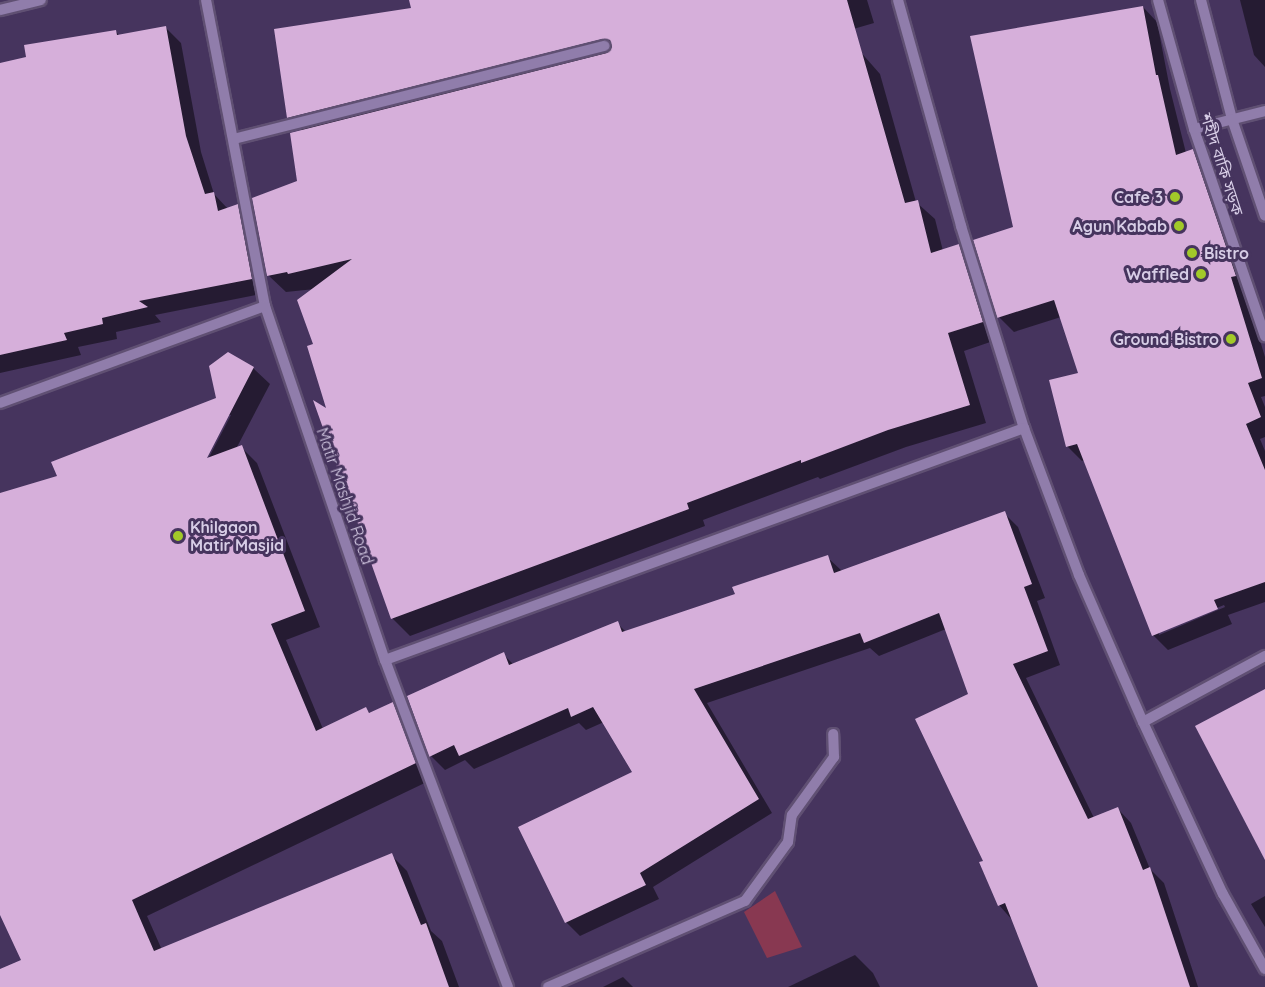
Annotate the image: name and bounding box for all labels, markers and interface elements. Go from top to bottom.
street label: শহীদ বাকি সড়ক [1196,110,1248,218]
place label: Cafe 3 [1114,187,1163,207]
marker: Cafe 3 [1168,190,1182,204]
place label: Agun Kabab [1073,216,1167,236]
marker: Agun Kabab [1172,219,1186,233]
place label: Bistro [1204,243,1249,263]
marker: Bistro [1185,246,1199,260]
place label: Waffled [1126,264,1189,284]
marker: Waffled [1194,267,1208,281]
place label: Ground Bistro [1113,329,1219,349]
marker: Ground Bistro [1224,332,1238,346]
street label: Matir Mashjid Road [313,425,377,567]
place label: Khilgaon Matir Masjid [190,517,284,555]
marker: Khilgaon Matir Masjid [171,529,185,543]

